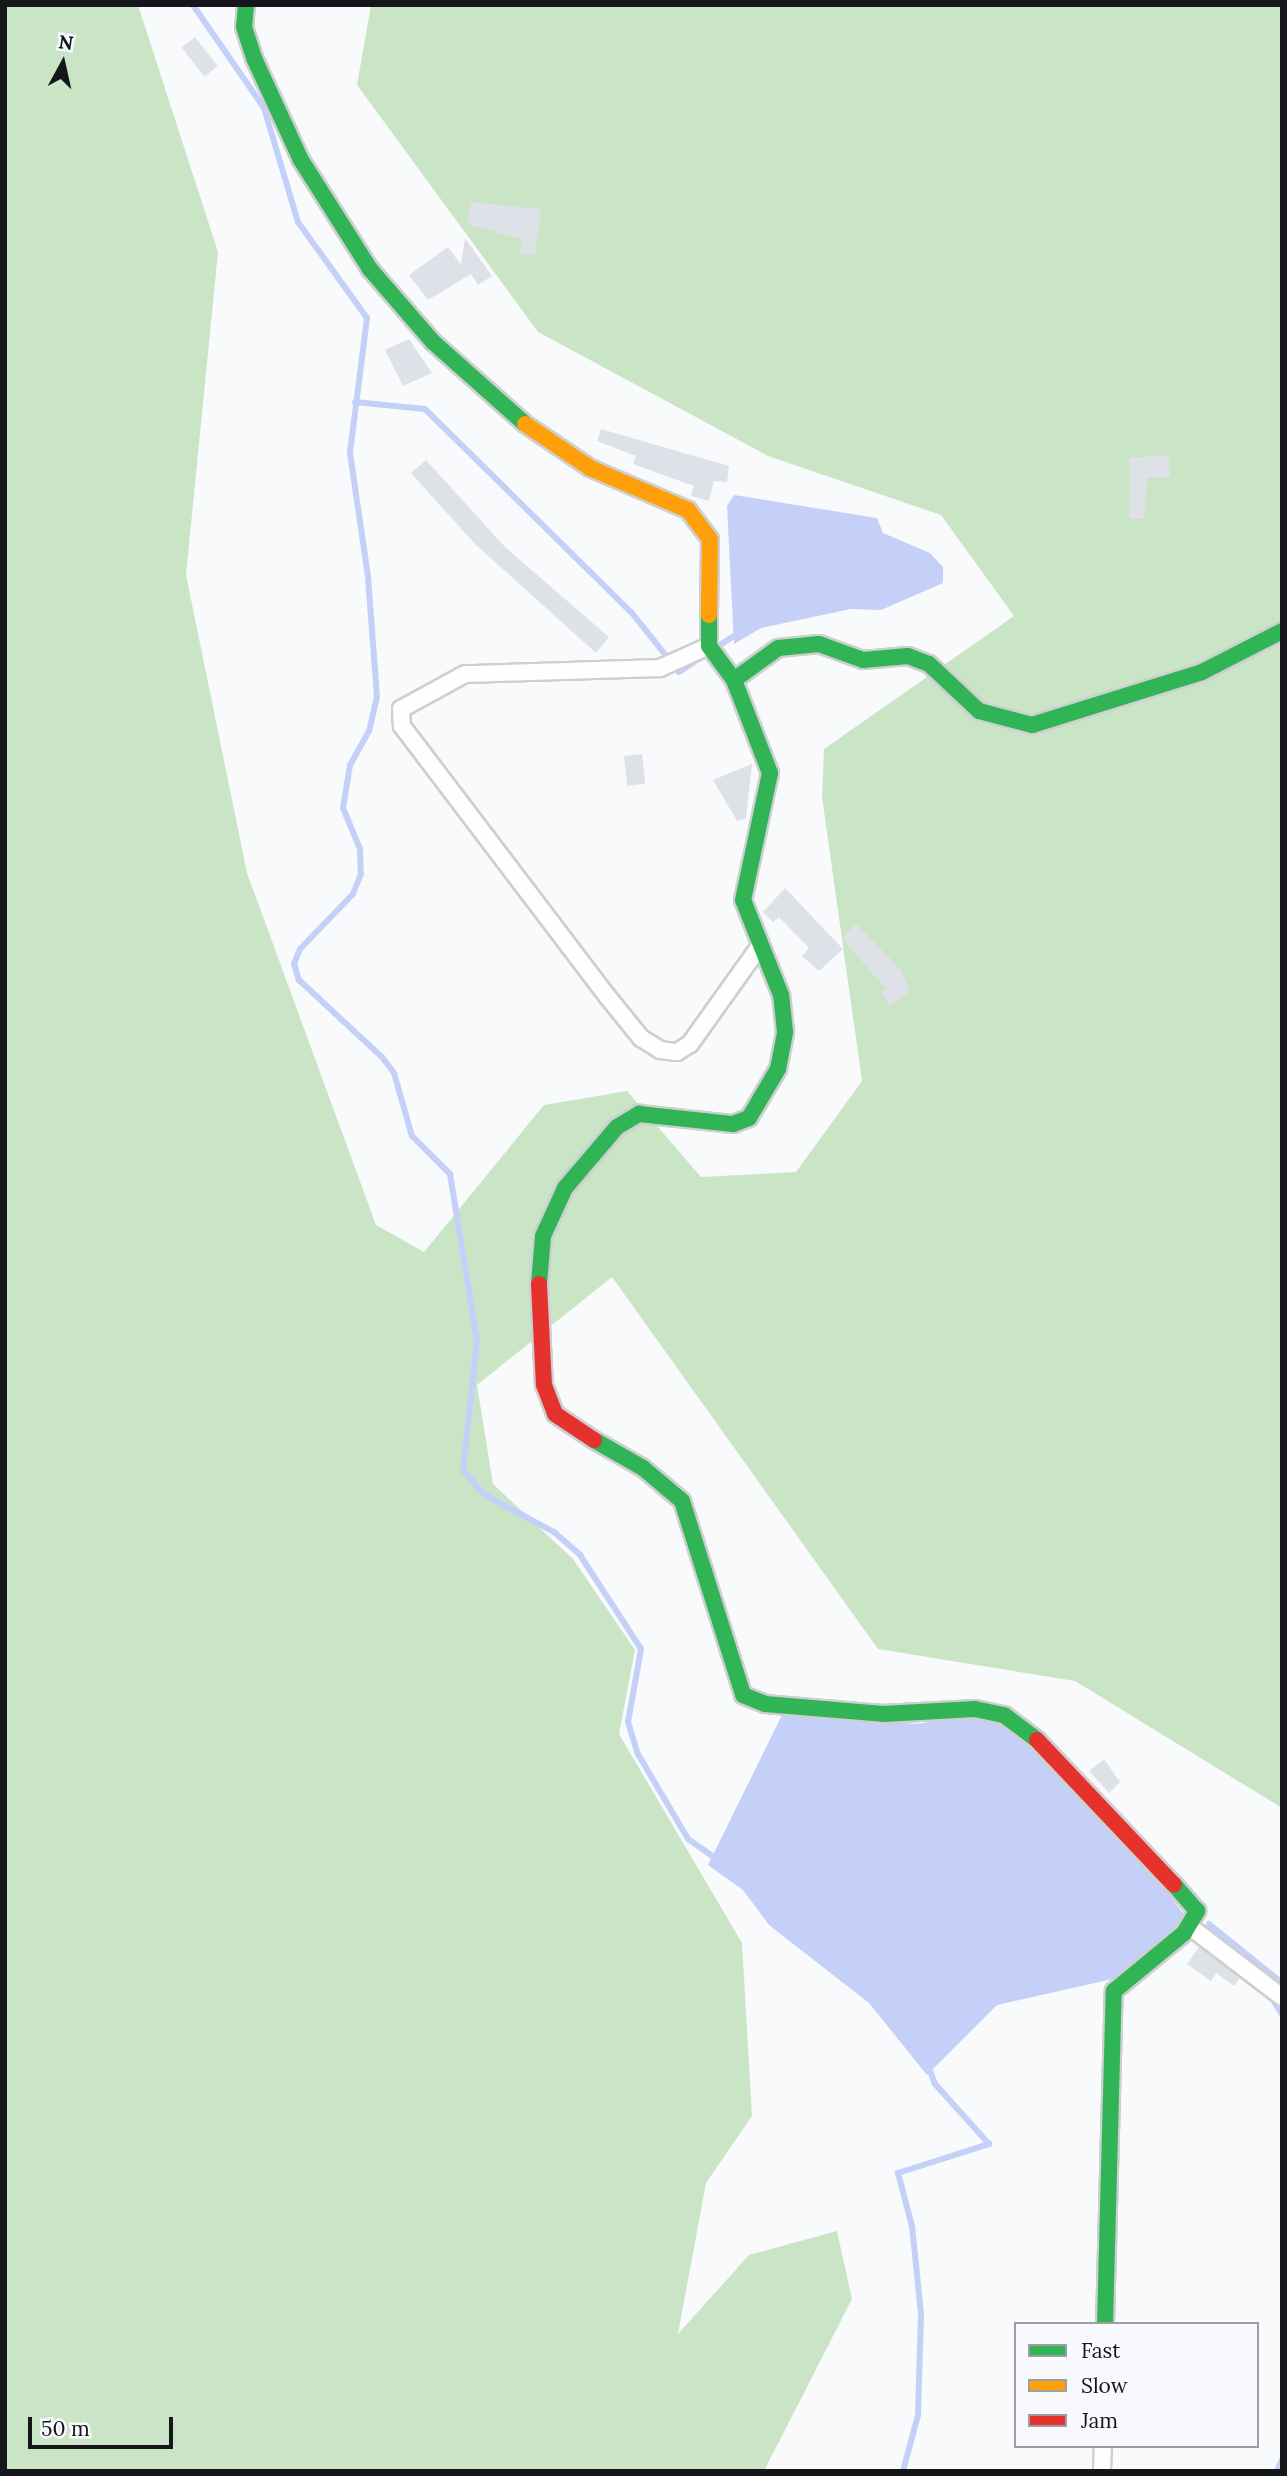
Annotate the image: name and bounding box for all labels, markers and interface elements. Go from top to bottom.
north arrow [28,28,98,98]
text: N [57,29,75,55]
legend [1014,2322,1259,2448]
text: Fast [1081,2337,1120,2364]
text: Slow [1081,2372,1128,2399]
scale bar [32,2402,177,2446]
text: Jam [1081,2407,1118,2434]
text: 50 m [41,2415,90,2442]

